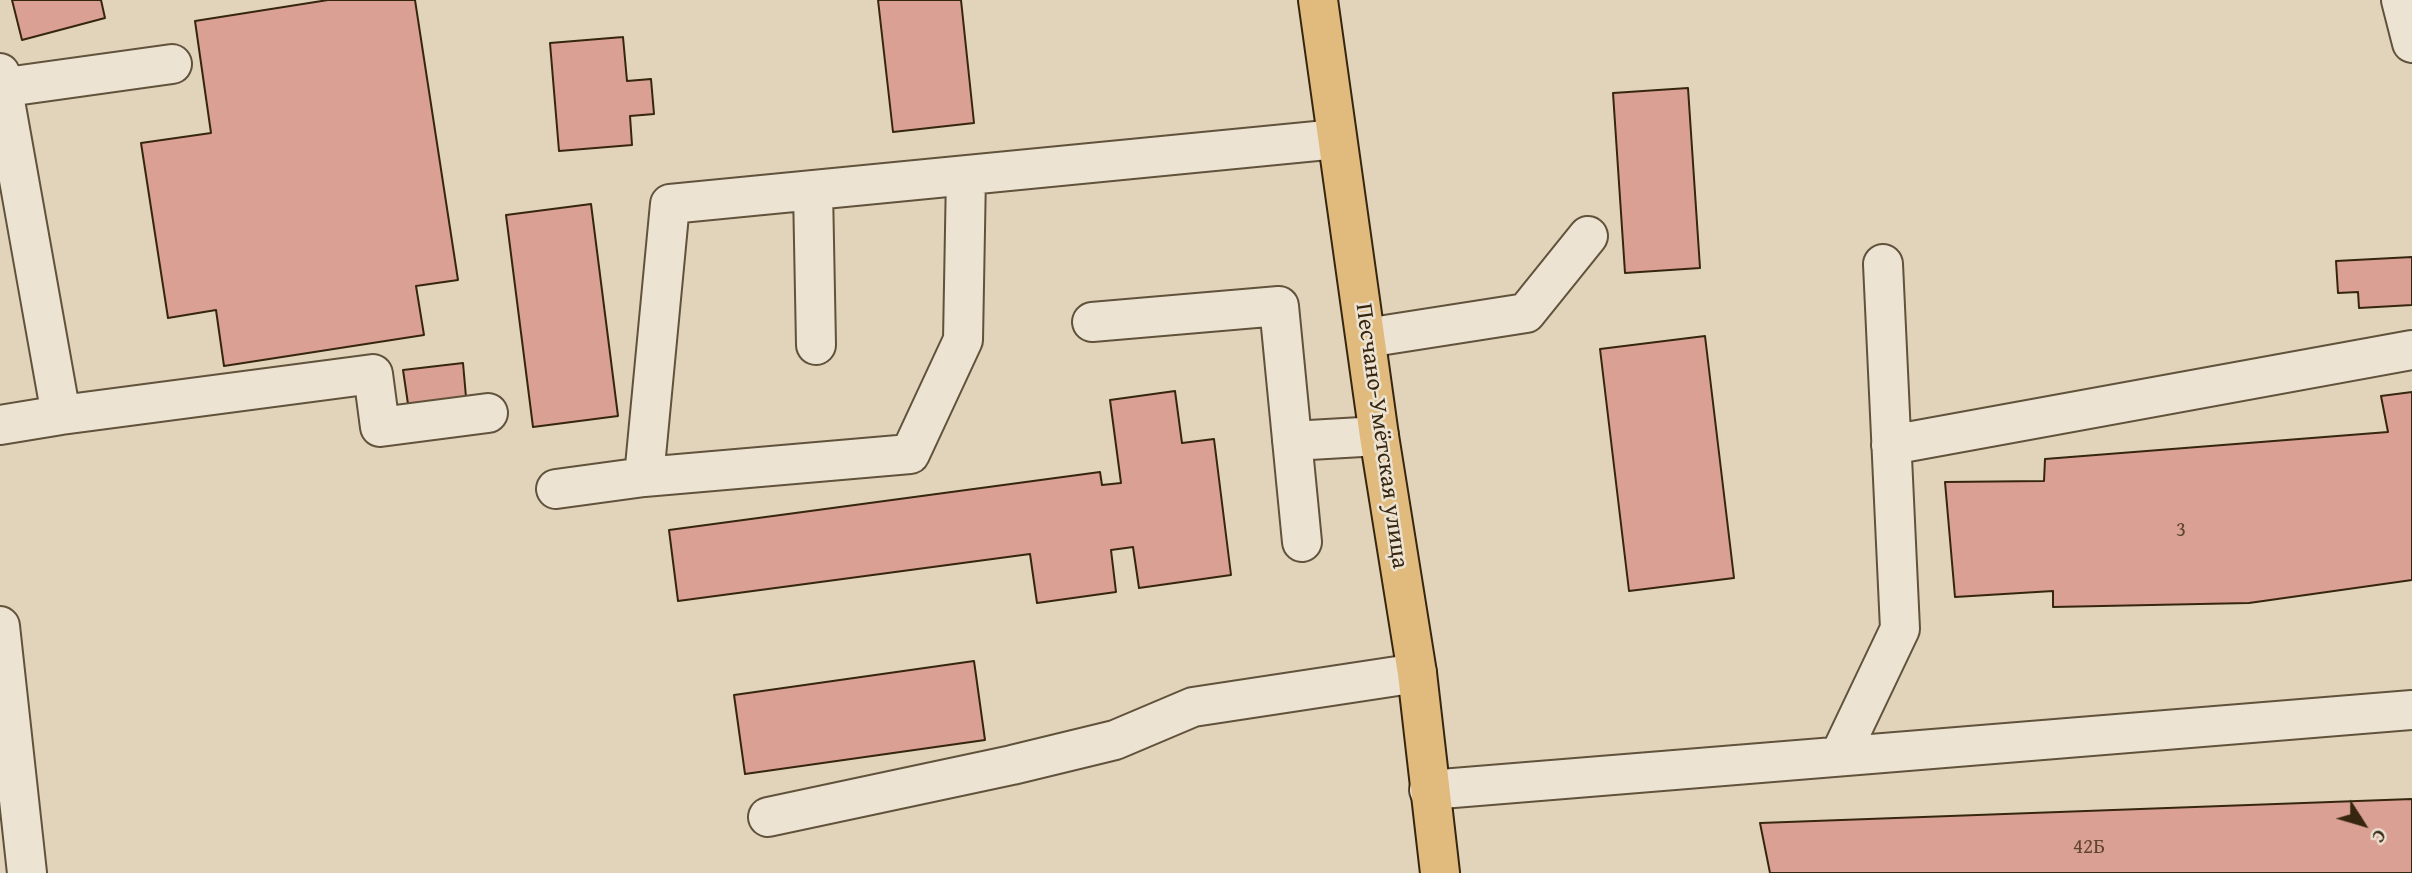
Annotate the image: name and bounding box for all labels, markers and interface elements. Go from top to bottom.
street label: Песчано-Умётская улица [1348,302,1414,570]
house number: 3 [2176,518,2186,544]
north arrow [2328,789,2398,859]
text: С [2365,824,2394,849]
house number: 42Б [2073,835,2105,861]

